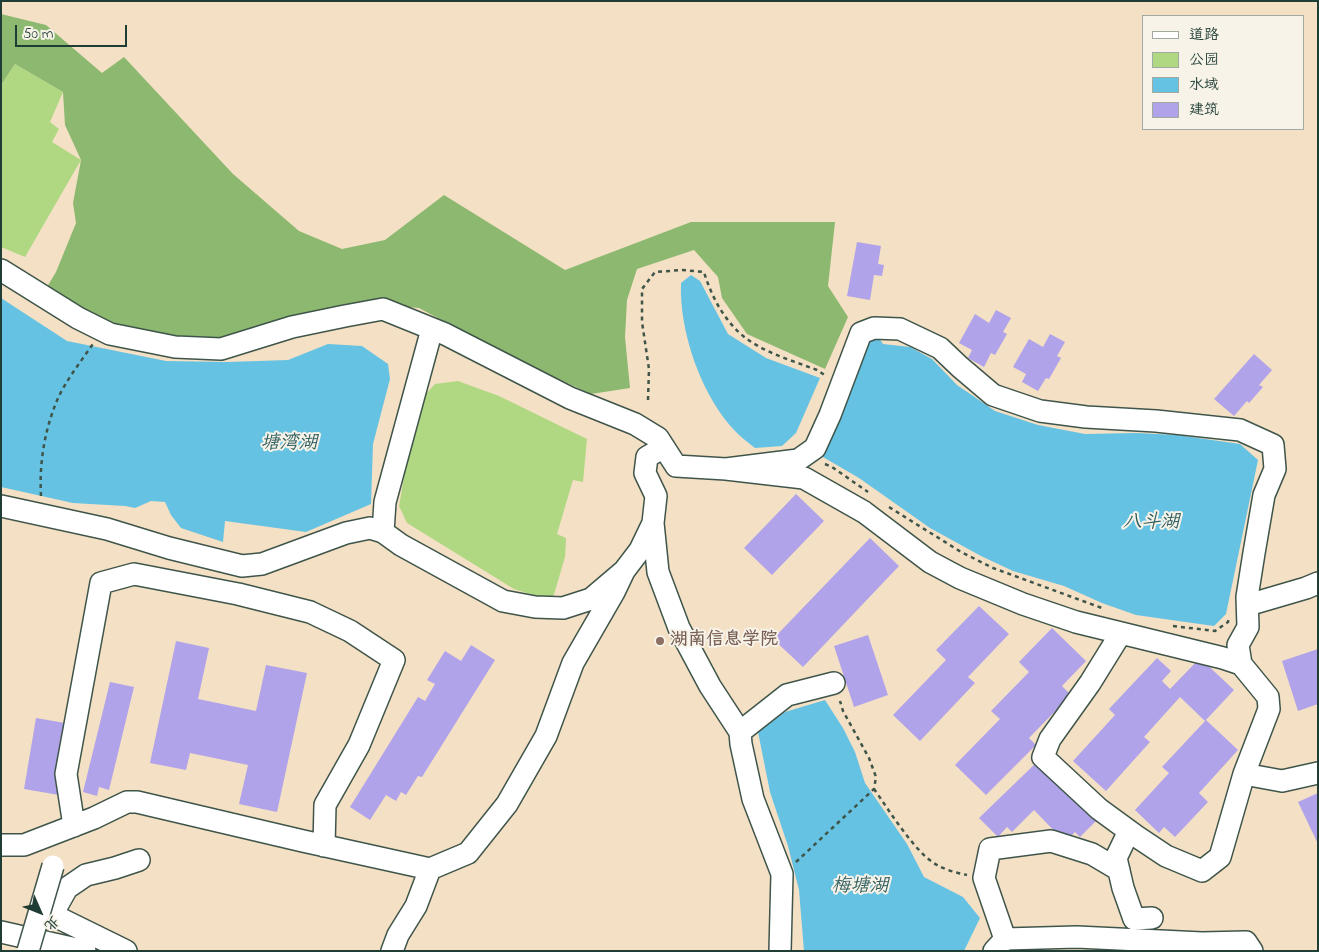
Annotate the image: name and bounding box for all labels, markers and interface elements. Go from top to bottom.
scale bar [18,15,130,47]
legend [1142,15,1304,130]
text: 50 m [23,23,53,45]
text: 道路 [1189,24,1219,46]
text: 公园 [1189,49,1219,71]
text: 水域 [1189,74,1219,96]
text: 建筑 [1189,99,1219,121]
water label: 塘湾湖 [261,434,317,456]
water label: 八斗湖 [1123,513,1179,535]
place label: 湖南信息学院 [670,630,778,652]
marker: 湖南信息学院 [654,635,666,647]
water label: 梅塘湖 [832,877,888,899]
north arrow [15,887,65,937]
text: 北 [39,910,64,935]

